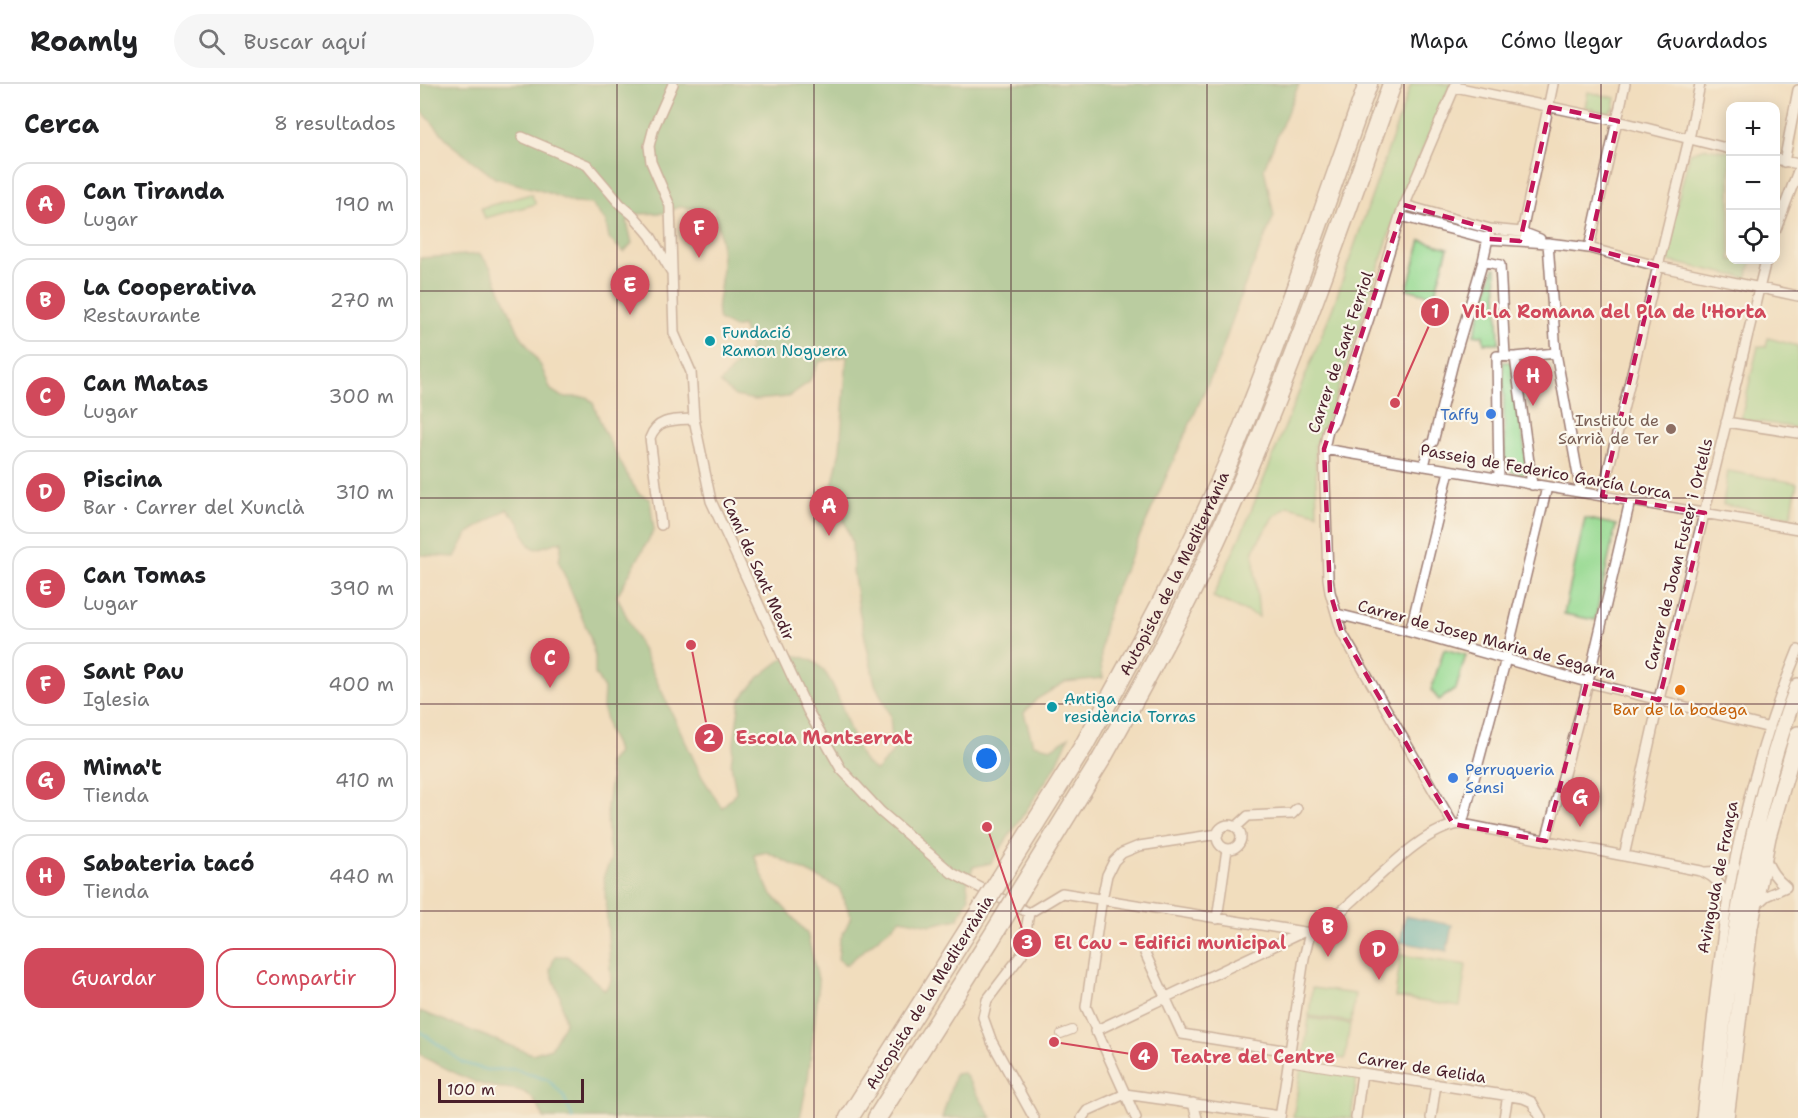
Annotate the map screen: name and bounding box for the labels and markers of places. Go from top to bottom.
pin: F [680,208,718,258]
pin: E [610,266,650,315]
callout: Vil·la Romana del Pla de l'Horta [1420,294,1778,330]
place label: Fundació Ramon Noguera [722,322,847,361]
marker: Fundació Ramon Noguera [703,334,717,348]
pin: H [1514,356,1552,406]
place label: Taffy [1440,404,1479,425]
marker: Taffy [1484,407,1498,421]
place label: Institut de Sarrià de Ter [1558,410,1659,449]
marker: Institut de Sarrià de Ter [1664,422,1678,436]
pin: A [810,486,848,536]
pin: C [530,638,570,688]
marker: Bar de la bodega [1673,683,1687,697]
place label: Antiga residència Torras [1064,688,1196,727]
place label: Bar de la bodega [1613,699,1747,720]
marker: Antiga residència Torras [1045,700,1059,714]
callout: Escola Montserrat [694,720,925,756]
place label: Perruqueria Sensi [1465,759,1554,798]
marker: Perruqueria Sensi [1446,771,1460,785]
pin: G [1560,778,1600,827]
pin: B [1308,908,1348,957]
callout: El Cau - Edifici municipal [1012,925,1299,961]
pin: D [1360,930,1398,980]
callout: Teatre del Centre [1129,1038,1347,1074]

